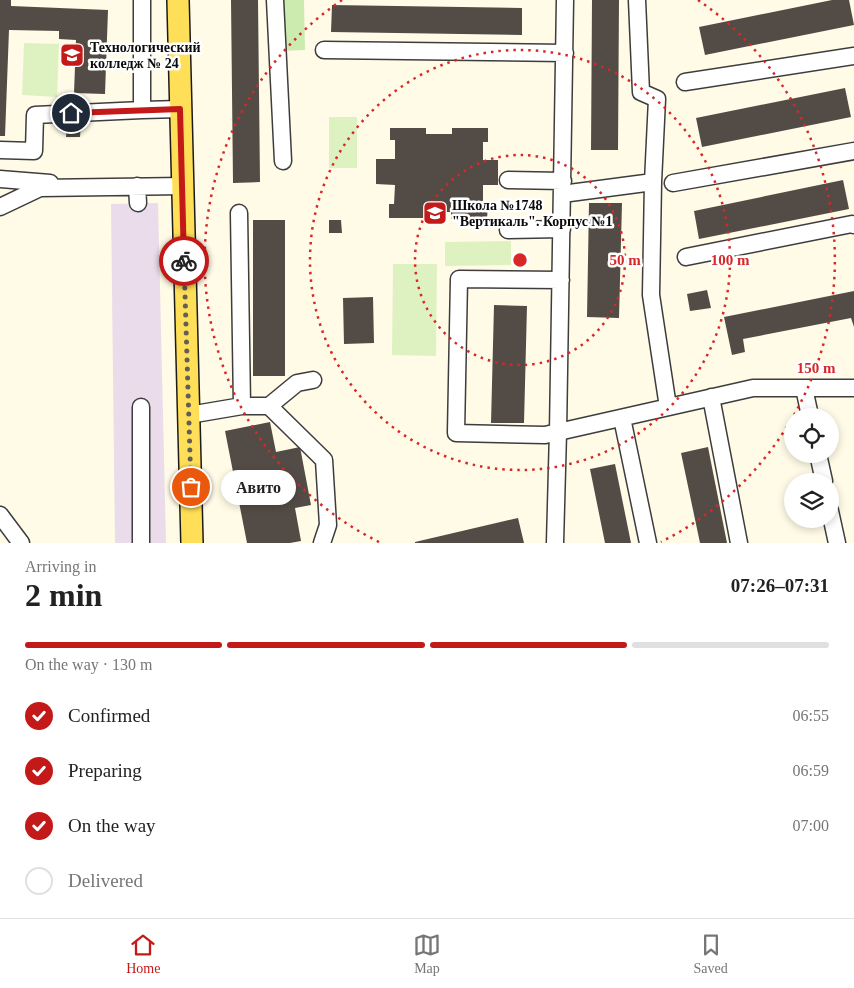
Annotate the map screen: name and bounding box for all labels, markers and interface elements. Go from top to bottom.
place label: Технологический колледж № 24 [90,40,201,71]
school or university icon: Технологический колледж № 24 [59,42,85,68]
pin [50,92,92,134]
icon: home [57,99,85,127]
place label: Школа №1748 "Вертикаль". Корпус №1 [452,198,613,229]
school or university icon: Школа №1748 "Вертикаль". Корпус №1 [422,200,448,226]
courier [159,236,209,286]
icon: bike [170,247,198,275]
centre of rings [511,251,529,269]
text: 50 m [609,252,641,268]
text: 100 m [711,252,750,268]
text: 150 m [797,360,836,376]
map controls [784,408,839,528]
button: locate [784,408,839,463]
pin [170,466,212,508]
callout: Авито [221,470,296,504]
icon: bag [177,473,205,501]
button: layers [784,473,839,528]
text: Авито [236,479,281,496]
text: Arriving in [25,558,97,575]
text: 07:26–07:31 [731,575,829,596]
text: 2 min [25,577,102,613]
text: On the way · 130 m [25,656,153,673]
icon: check [25,702,53,730]
text: Confirmed [68,705,150,726]
text: 06:55 [793,707,829,724]
icon: check [25,757,53,785]
text: Preparing [68,760,142,781]
text: 06:59 [793,762,829,779]
icon: check [25,812,53,840]
text: On the way [68,815,156,836]
text: 07:00 [793,817,829,834]
text: Delivered [68,870,143,891]
tab: Home [126,931,160,977]
tab: Map [413,931,441,977]
tab: Saved [694,931,728,977]

